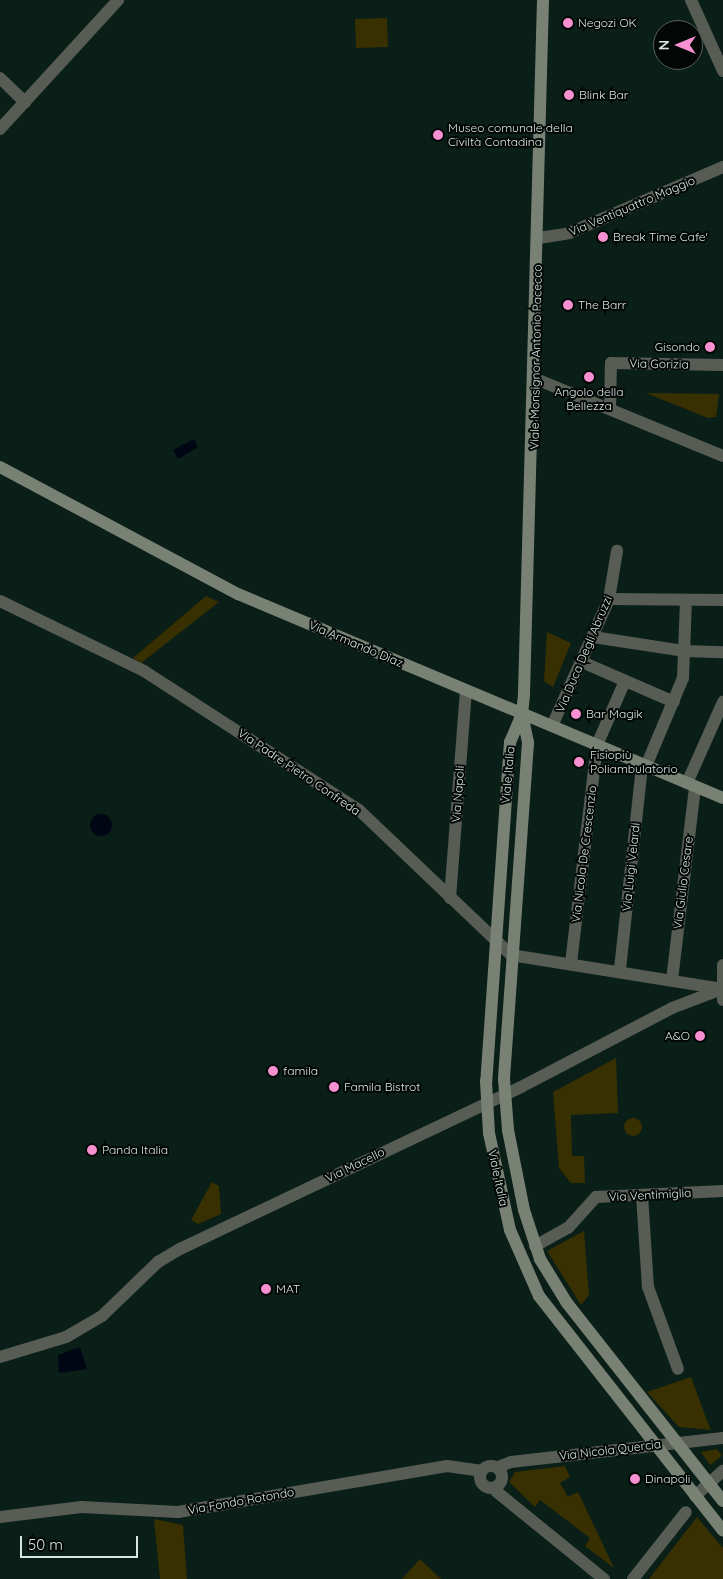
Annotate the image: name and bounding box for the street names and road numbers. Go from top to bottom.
street label: Via Ventiquattro Maggio [567,173,697,239]
street label: Viale Monsignor Antonio Pacecco [527,264,545,450]
street label: Via Gorizia [629,356,689,372]
street label: Via Duca Degli Abruzzi [553,593,615,715]
street label: Via Armando Diaz [307,618,405,670]
street label: Via Padre Pietro Confreda [235,726,363,818]
street label: Viale Italia [498,746,518,804]
street label: Via Napoli [449,765,467,823]
street label: Via Nicola De Crescenzio [568,785,600,923]
street label: Via Luigi Velardi [619,822,643,912]
street label: Via Giulio Cesare [670,836,696,930]
street label: Via Macello [323,1145,387,1185]
street label: Viale Italia [485,1148,511,1208]
street label: Via Ventimiglia [608,1186,692,1204]
street label: Via Nicola Quercia [558,1437,662,1463]
street label: Via Fondo Rotondo [187,1485,295,1517]

